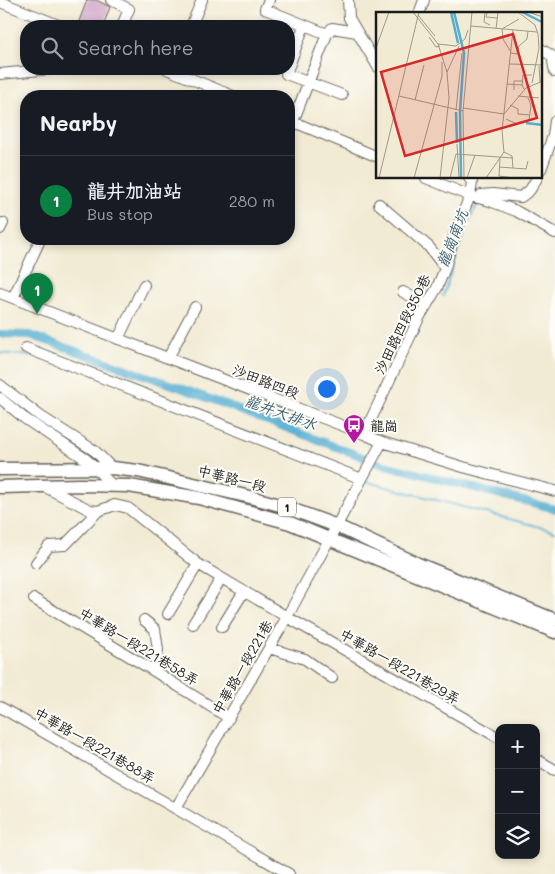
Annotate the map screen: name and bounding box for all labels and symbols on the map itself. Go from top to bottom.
inset map [376,12,542,179]
water label: 龍崗南坑 [432,205,473,270]
street label: 沙田路四段350巷 [370,270,435,377]
pin: 1 [21,273,53,314]
street label: 沙田路四段 [230,360,302,402]
your location [314,376,340,402]
water label: 龍井大排水 [242,390,321,435]
bus stop icon: 龍崗 [342,413,366,444]
place label: 龍崗 [370,416,398,435]
street label: 中華路一段 [196,460,268,496]
road number: 1 [278,498,296,516]
street label: 中華路一段221巷58弄 [76,603,202,689]
street label: 中華路一段221巷 [207,616,277,718]
street label: 中華路一段221巷29弄 [336,624,464,708]
street label: 中華路一段221巷88弄 [31,703,159,787]

